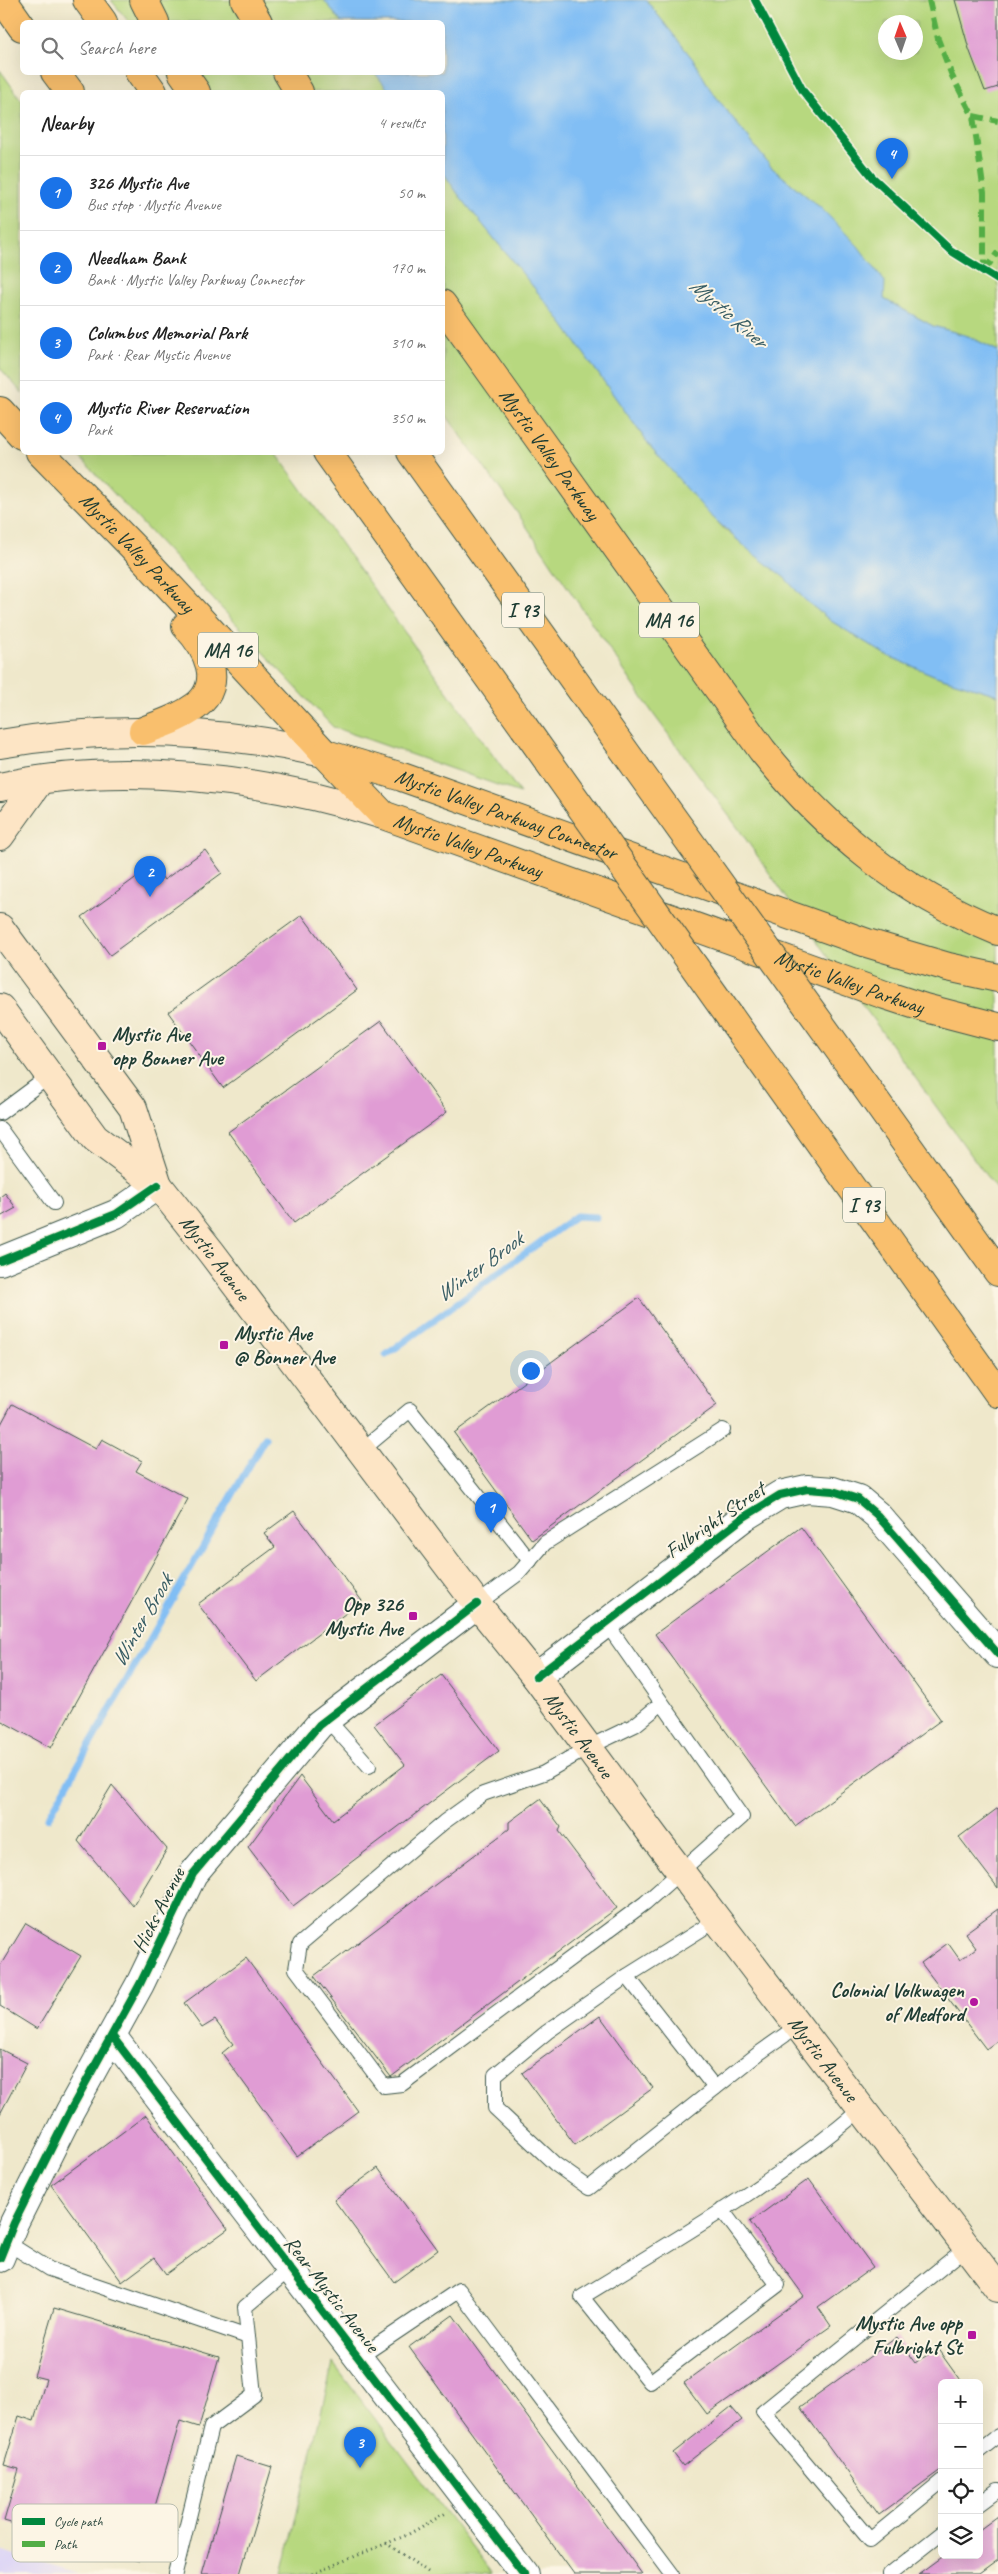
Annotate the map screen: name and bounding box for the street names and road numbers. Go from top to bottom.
street label: Mystic Valley Parkway [494,383,607,527]
street label: Mystic Valley Parkway [74,487,202,620]
road number: I 93 [502,592,544,628]
road number: MA 16 [639,602,699,638]
road number: MA 16 [198,632,258,668]
street label: Mystic Valley Parkway Connector [391,765,621,865]
street label: Mystic Valley Parkway [390,807,546,885]
street label: Mystic Valley Parkway [771,944,929,1020]
road number: I 93 [843,1188,885,1222]
street label: Mystic Avenue [174,1210,257,1307]
street label: Fulbright Street [660,1474,773,1564]
street label: Mystic Avenue [538,1686,621,1785]
street label: Hicks Avenue [126,1862,191,1957]
street label: Mystic Avenue [782,2011,866,2109]
street label: Rear Mystic Avenue [279,2231,387,2359]

